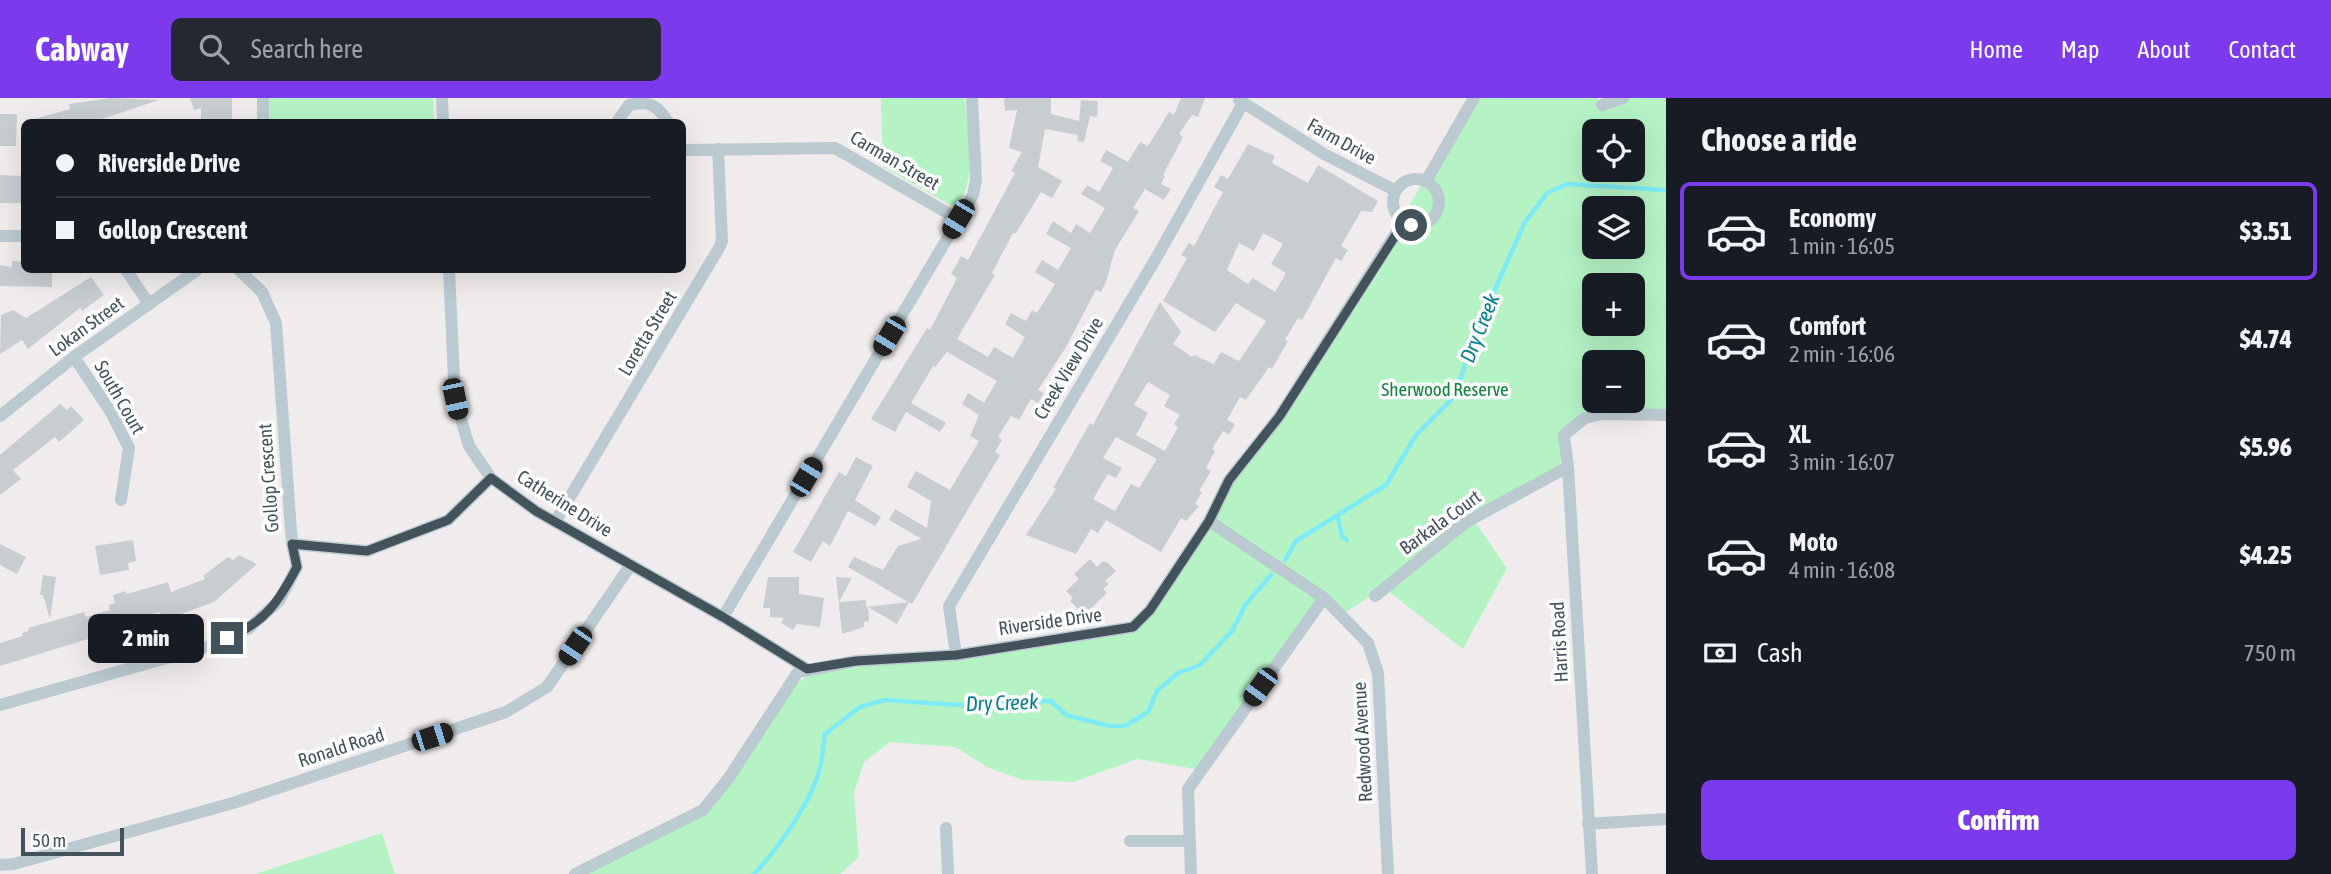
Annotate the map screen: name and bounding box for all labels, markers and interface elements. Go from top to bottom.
search box [171,18,661,81]
text: Cabway [35,30,129,68]
icon: search [195,30,233,68]
text: Search here [251,34,363,64]
text: Home [1969,36,2023,63]
text: Map [2061,36,2099,63]
text: About [2137,36,2190,63]
text: Contact [2228,36,2296,63]
street label: Farm Drive [1304,113,1380,169]
map controls [1582,119,1645,413]
button: locate [1582,119,1645,182]
text: Choose a ride [1701,121,1857,158]
street label: Carman Street [847,126,943,194]
text: Riverside Drive [98,148,240,178]
car [939,196,978,242]
button: layers [1582,196,1645,259]
icon: car [1705,200,1768,263]
text: Economy [1789,203,1876,233]
route start [1395,209,1427,241]
text: Gollop Crescent [98,215,248,245]
text: $3.51 [2240,216,2292,246]
text: 1 min · 16:05 [1789,233,1895,259]
button: + [1582,273,1645,336]
street label: Loretta Street [613,287,681,379]
water label: Dry Creek [1454,289,1504,366]
street label: Lokan Street [44,292,128,360]
icon: car [1705,308,1768,371]
text: Comfort [1789,311,1866,341]
car [870,313,909,359]
street label: Creek View Drive [1029,313,1107,423]
text: $4.74 [2240,324,2292,354]
text: 2 min · 16:06 [1789,341,1895,367]
button: − [1582,350,1645,413]
street label: South Court [90,356,150,438]
car [441,376,470,422]
park label: Sherwood Reserve [1381,378,1509,400]
icon: car [1705,416,1768,479]
text: XL [1789,419,1811,449]
street label: Gollop Crescent [253,423,283,533]
text: $5.96 [2240,432,2292,462]
text: 3 min · 16:07 [1789,449,1895,475]
car [787,454,826,500]
street label: Catherine Drive [513,465,617,541]
street label: Barkala Court [1395,485,1485,559]
icon: car [1705,524,1768,587]
text: Moto [1789,527,1838,557]
text: $4.25 [2240,540,2292,570]
text: 4 min · 16:08 [1789,557,1895,583]
street label: Harris Road [1546,601,1572,683]
street label: Riverside Drive [997,603,1103,639]
callout: 2 min [87,614,202,662]
route end [211,622,243,654]
car [555,623,596,669]
text: 2 min [123,625,169,651]
icon: cash [1701,634,1739,672]
text: Cash [1757,638,1803,668]
text: 750 m [2244,640,2296,666]
car [1240,664,1281,710]
street label: Redwood Avenue [1348,681,1376,803]
water label: Dry Creek [965,689,1039,715]
car [409,721,456,753]
street label: Ronald Road [295,723,387,771]
button: Confirm [1701,780,2296,860]
scale bar [21,825,124,857]
text: 50 m [32,829,66,851]

